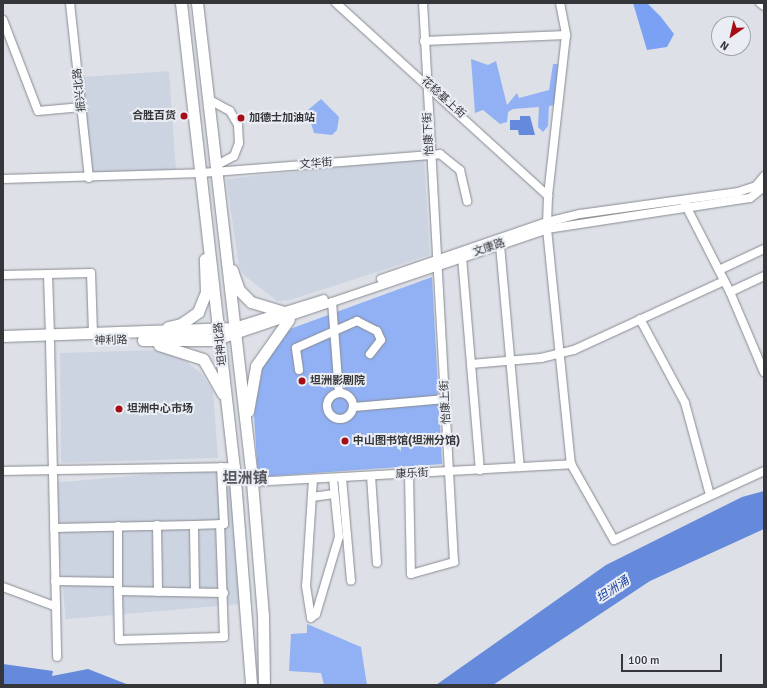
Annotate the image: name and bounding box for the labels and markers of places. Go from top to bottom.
place label: 合胜百货 [132,109,176,123]
marker: 合胜百货 [179,111,189,121]
place label: 加德士加油站 [249,111,315,125]
marker: 加德士加油站 [236,113,246,123]
place label: 坦洲影剧院 [310,374,365,388]
marker: 坦洲影剧院 [297,376,307,386]
place label: 坦洲中心市场 [127,402,193,416]
marker: 坦洲中心市场 [114,404,124,414]
place label: 中山图书馆(坦洲分馆) [353,434,460,448]
marker: 中山图书馆(坦洲分馆) [340,436,350,446]

